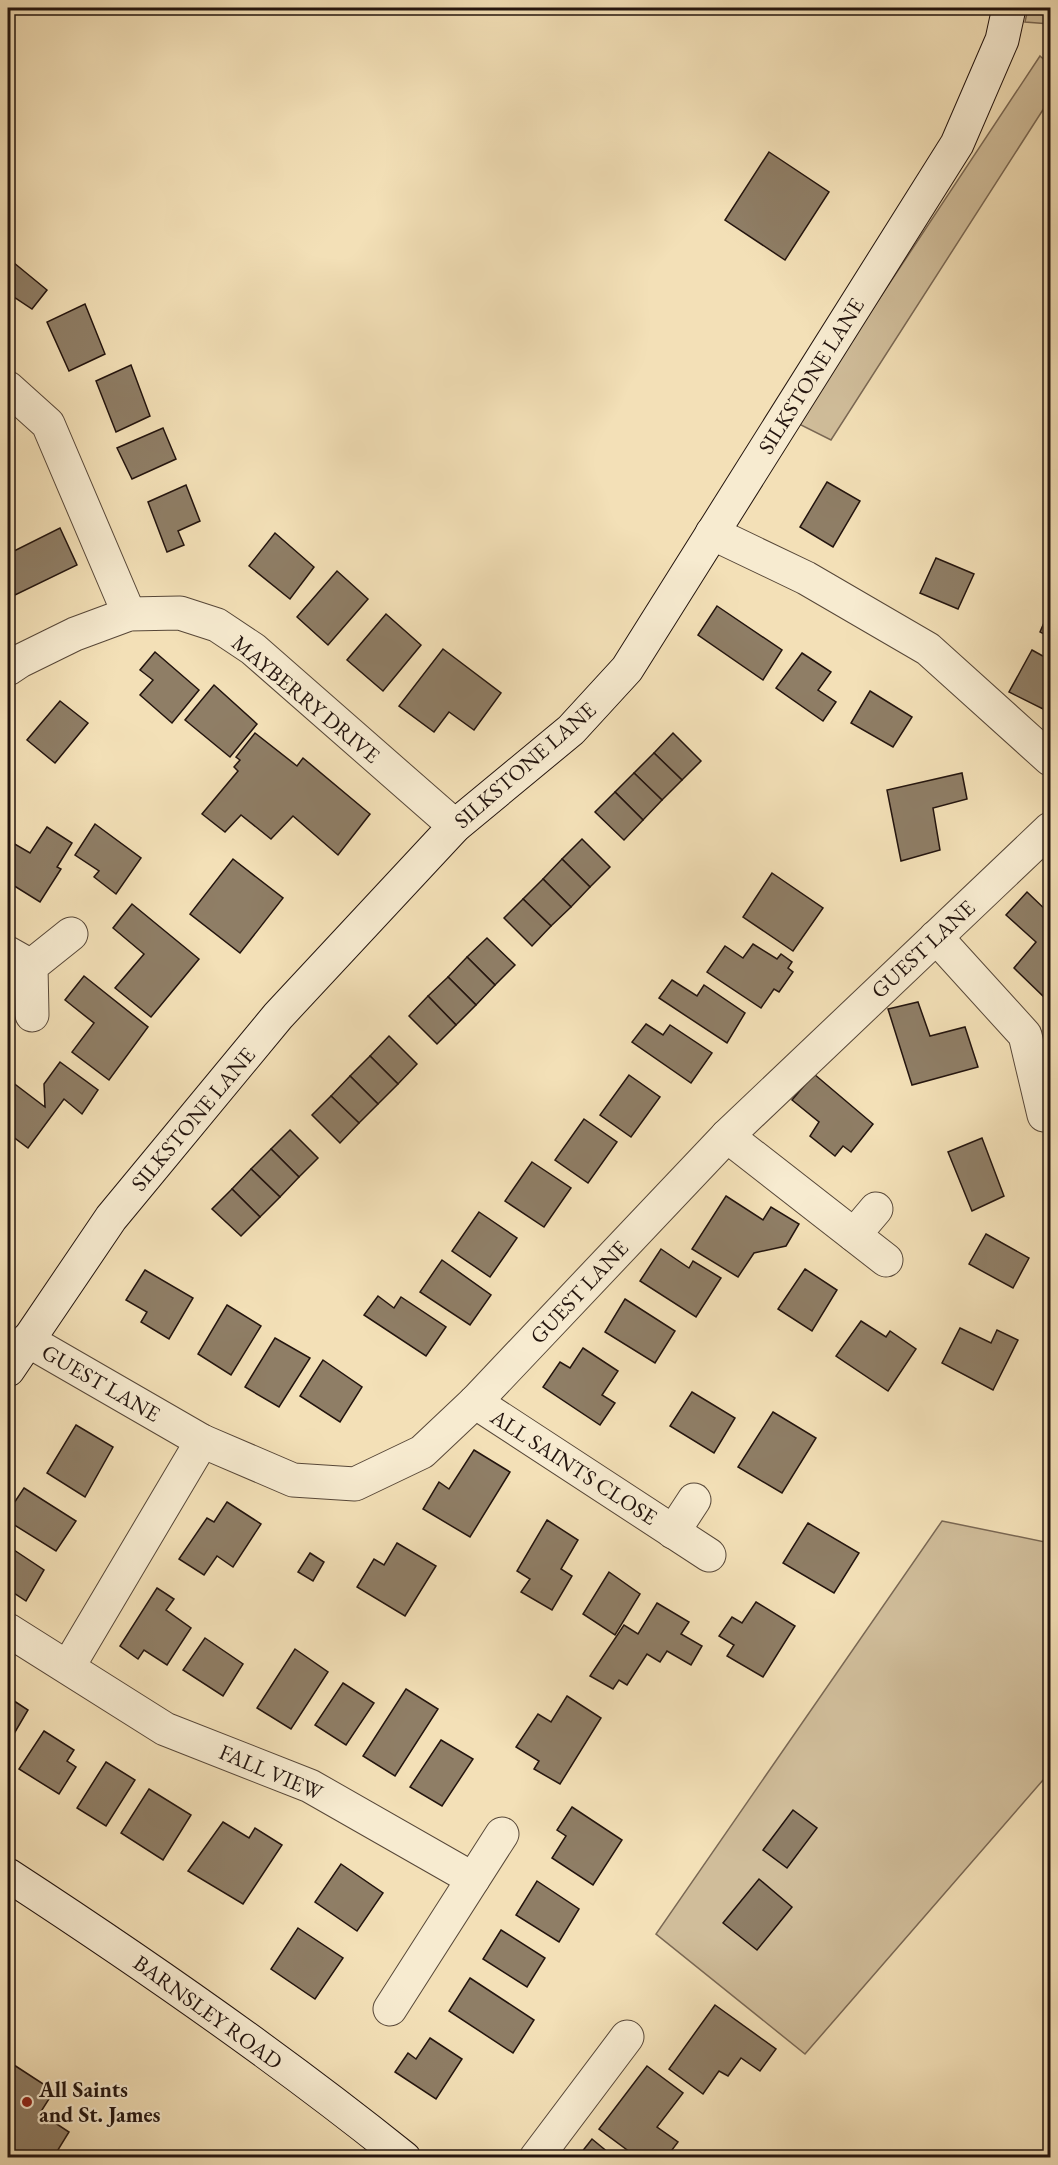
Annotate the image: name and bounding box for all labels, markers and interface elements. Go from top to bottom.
street label: SILKSTONE LANE [751,292,871,460]
street label: MAYBERRY DRIVE [226,628,386,770]
street label: SILKSTONE LANE [448,695,602,835]
street label: GUEST LANE [865,893,981,1005]
street label: SILKSTONE LANE [124,1041,262,1197]
street label: GUEST LANE [523,1234,635,1350]
street label: GUEST LANE [37,1337,165,1429]
street label: ALL SAINTS CLOSE [484,1402,663,1532]
street label: FALL VIEW [215,1737,328,1807]
street label: BARNSLEY ROAD [128,1948,288,2076]
place label: All Saints and St. James [38,2075,161,2129]
marker: All Saints and St. James [20,2095,34,2109]

